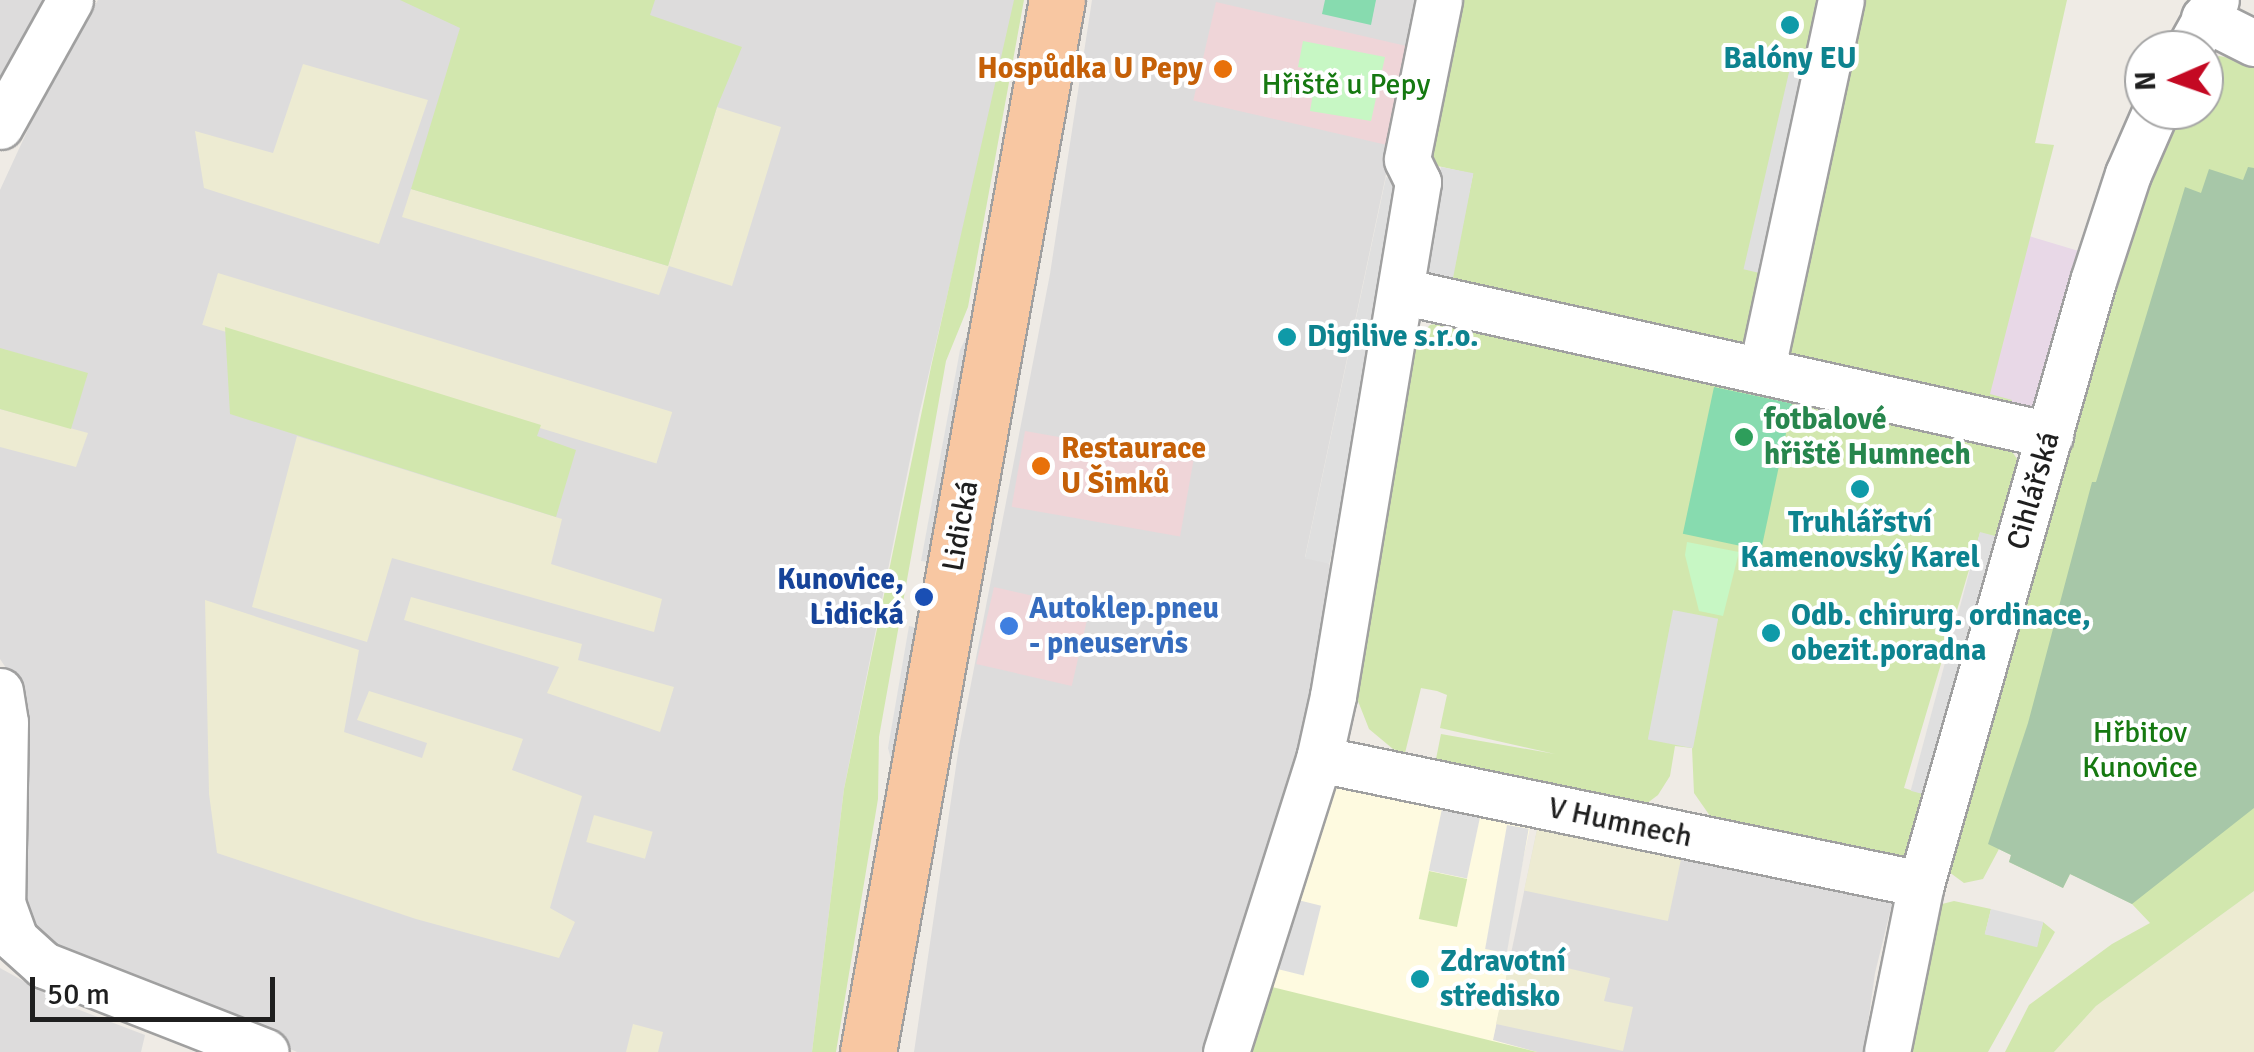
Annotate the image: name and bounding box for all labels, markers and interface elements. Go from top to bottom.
marker: Balóny EU [1779,14,1801,36]
north arrow [2124,30,2224,130]
place label: Balóny EU [1723,41,1857,77]
place label: Hospůdka U Pepy [977,51,1203,87]
marker: Hospůdka U Pepy [1212,58,1234,80]
park label: Hřiště u Pepy [1261,67,1431,103]
text: N [2129,71,2163,91]
place label: Digilive s.r.o. [1307,319,1479,355]
marker: Digilive s.r.o. [1276,326,1298,348]
place label: fotbalové hřiště Humnech [1764,402,1971,472]
marker: fotbalové hřiště Humnech [1733,426,1755,448]
street label: Cihlářská [2000,428,2068,554]
place label: Restaurace U Šimků [1061,431,1206,502]
marker: Restaurace U Šimků [1030,455,1052,477]
street label: Lidická [935,478,987,574]
marker: Truhlářství Kamenovský Karel [1849,478,1871,500]
place label: Truhlářství Kamenovský Karel [1740,505,1980,576]
place label: Kunovice, Lidická [777,562,904,632]
marker: Kunovice, Lidická [913,586,935,608]
place label: Autoklep.pneu - pneuservis [1029,591,1219,662]
place label: Odb. chirurg. ordinace, obezit.poradna [1791,598,2091,668]
marker: Autoklep.pneu - pneuservis [998,615,1020,637]
marker: Odb. chirurg. ordinace, obezit.poradna [1760,622,1782,644]
park label: Hřbitov Kunovice [2082,715,2198,786]
street label: V Humnech [1545,790,1695,856]
place label: Zdravotní středisko [1440,944,1566,1014]
scale bar [35,957,280,1019]
marker: Zdravotní středisko [1409,968,1431,990]
text: 50 m [47,976,110,1013]

